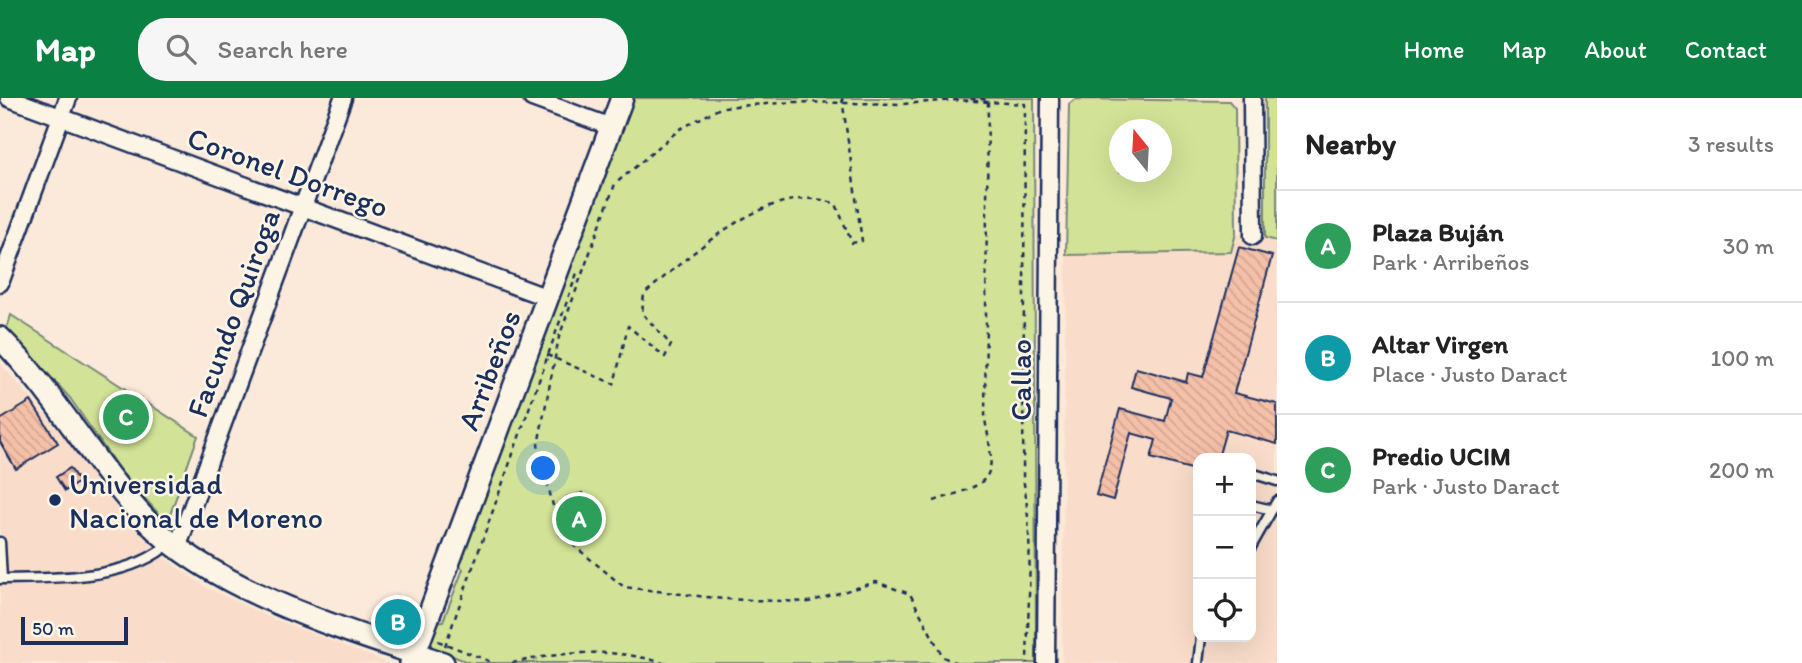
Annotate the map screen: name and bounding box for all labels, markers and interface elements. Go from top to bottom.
search box [138,18,628,81]
text: Map [35,30,96,69]
icon: search [162,30,200,68]
text: Search here [218,33,348,65]
text: Home [1404,35,1464,64]
text: Map [1502,35,1546,64]
text: About [1584,35,1647,64]
text: Contact [1685,35,1767,64]
street label: Coronel Dorrego [183,119,393,225]
north arrow [1109,119,1172,182]
text: Nearby [1305,125,1396,162]
text: 3 results [1688,130,1774,158]
street label: Facundo Quiroga [178,204,288,422]
text: Plaza Buján [1372,216,1504,248]
text: A [1321,232,1335,260]
text: 30 m [1723,232,1774,260]
text: Park · Arribeños [1372,248,1529,276]
street label: Arribeños [449,305,529,435]
text: Altar Virgen [1372,328,1508,360]
street label: Callao [1002,339,1039,421]
text: B [1321,344,1335,372]
text: 100 m [1710,344,1774,372]
text: Place · Justo Daract [1372,360,1567,388]
pin: C [103,391,149,443]
text: Predio UCIM [1372,440,1511,472]
your location [526,451,560,485]
map controls [1193,453,1256,642]
button: + [1193,453,1256,516]
text: C [1321,456,1335,484]
text: 200 m [1709,456,1774,484]
place label: Universidad Nacional de Moreno [69,465,323,536]
text: Park · Justo Daract [1372,472,1560,500]
marker: Universidad Nacional de Moreno [47,492,63,508]
pin: A [556,493,602,545]
button: − [1193,516,1256,579]
button: locate [1193,579,1256,642]
pin: B [375,596,421,648]
scale bar [21,614,128,646]
text: 50 m [32,617,74,640]

